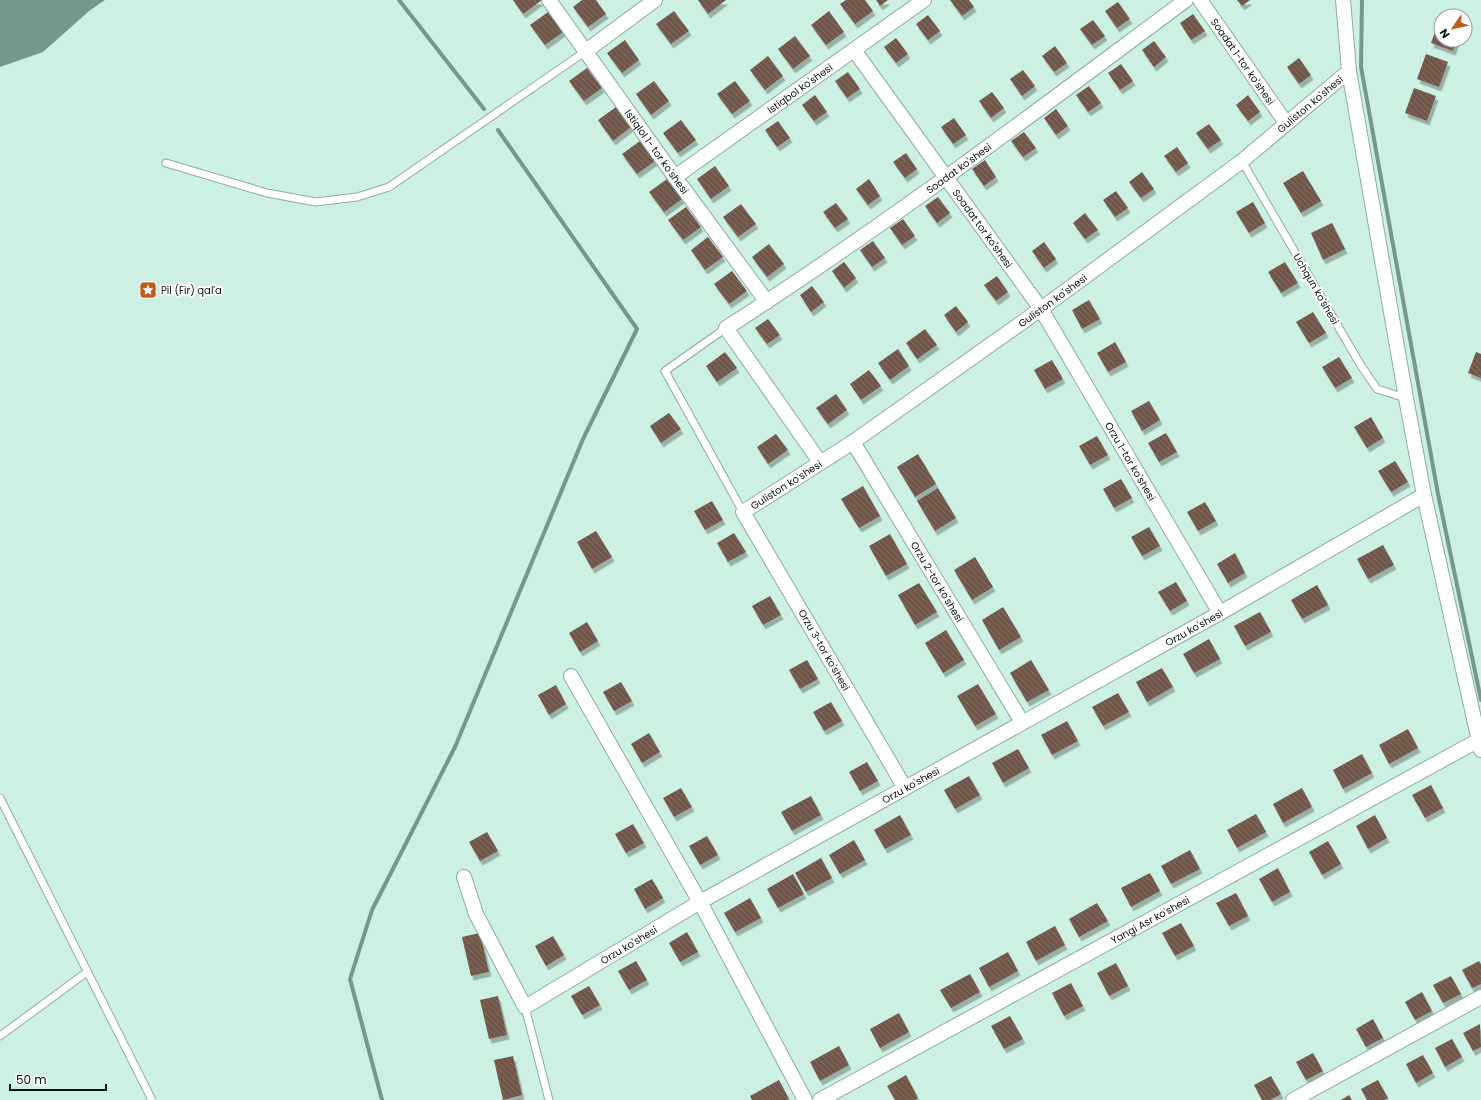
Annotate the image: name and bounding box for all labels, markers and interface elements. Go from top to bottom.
north arrow [1433,8,1473,48]
street label: Soadat 1-tor ko'shesi [1207,15,1279,108]
text: N [1436,26,1454,41]
street label: Istiqbol ko'shesi [764,60,836,117]
street label: Guliston ko'shesi [1274,72,1346,136]
street label: Istiqlol 1- tor ko'shesi [621,106,692,197]
street label: Soadat ko'shesi [923,139,994,197]
street label: Soadat tor ko'shesi [949,186,1016,271]
street label: Uchqun ko'shesi [1289,251,1343,327]
street label: Guliston ko'shesi [1015,270,1090,331]
place icon: Pil (Fir) qal'a [138,280,158,300]
place label: Pil (Fir) qal'a [161,283,222,298]
street label: Orzu 1-tor ko'shesi [1102,419,1160,503]
street label: Guliston ko'shesi [747,456,825,513]
street label: Orzu 2-tor ko'shesi [907,538,967,625]
street label: Orzu ko'shesi [1162,606,1225,650]
street label: Orzu 3-tor ko'shesi [795,607,853,693]
street label: Orzu ko'shesi [879,763,942,807]
street label: Yangi Asr ko'shesi [1108,892,1192,947]
street label: Orzu ko'shesi [597,922,660,968]
scale bar [10,1066,106,1092]
text: 50 m [16,1071,47,1088]

